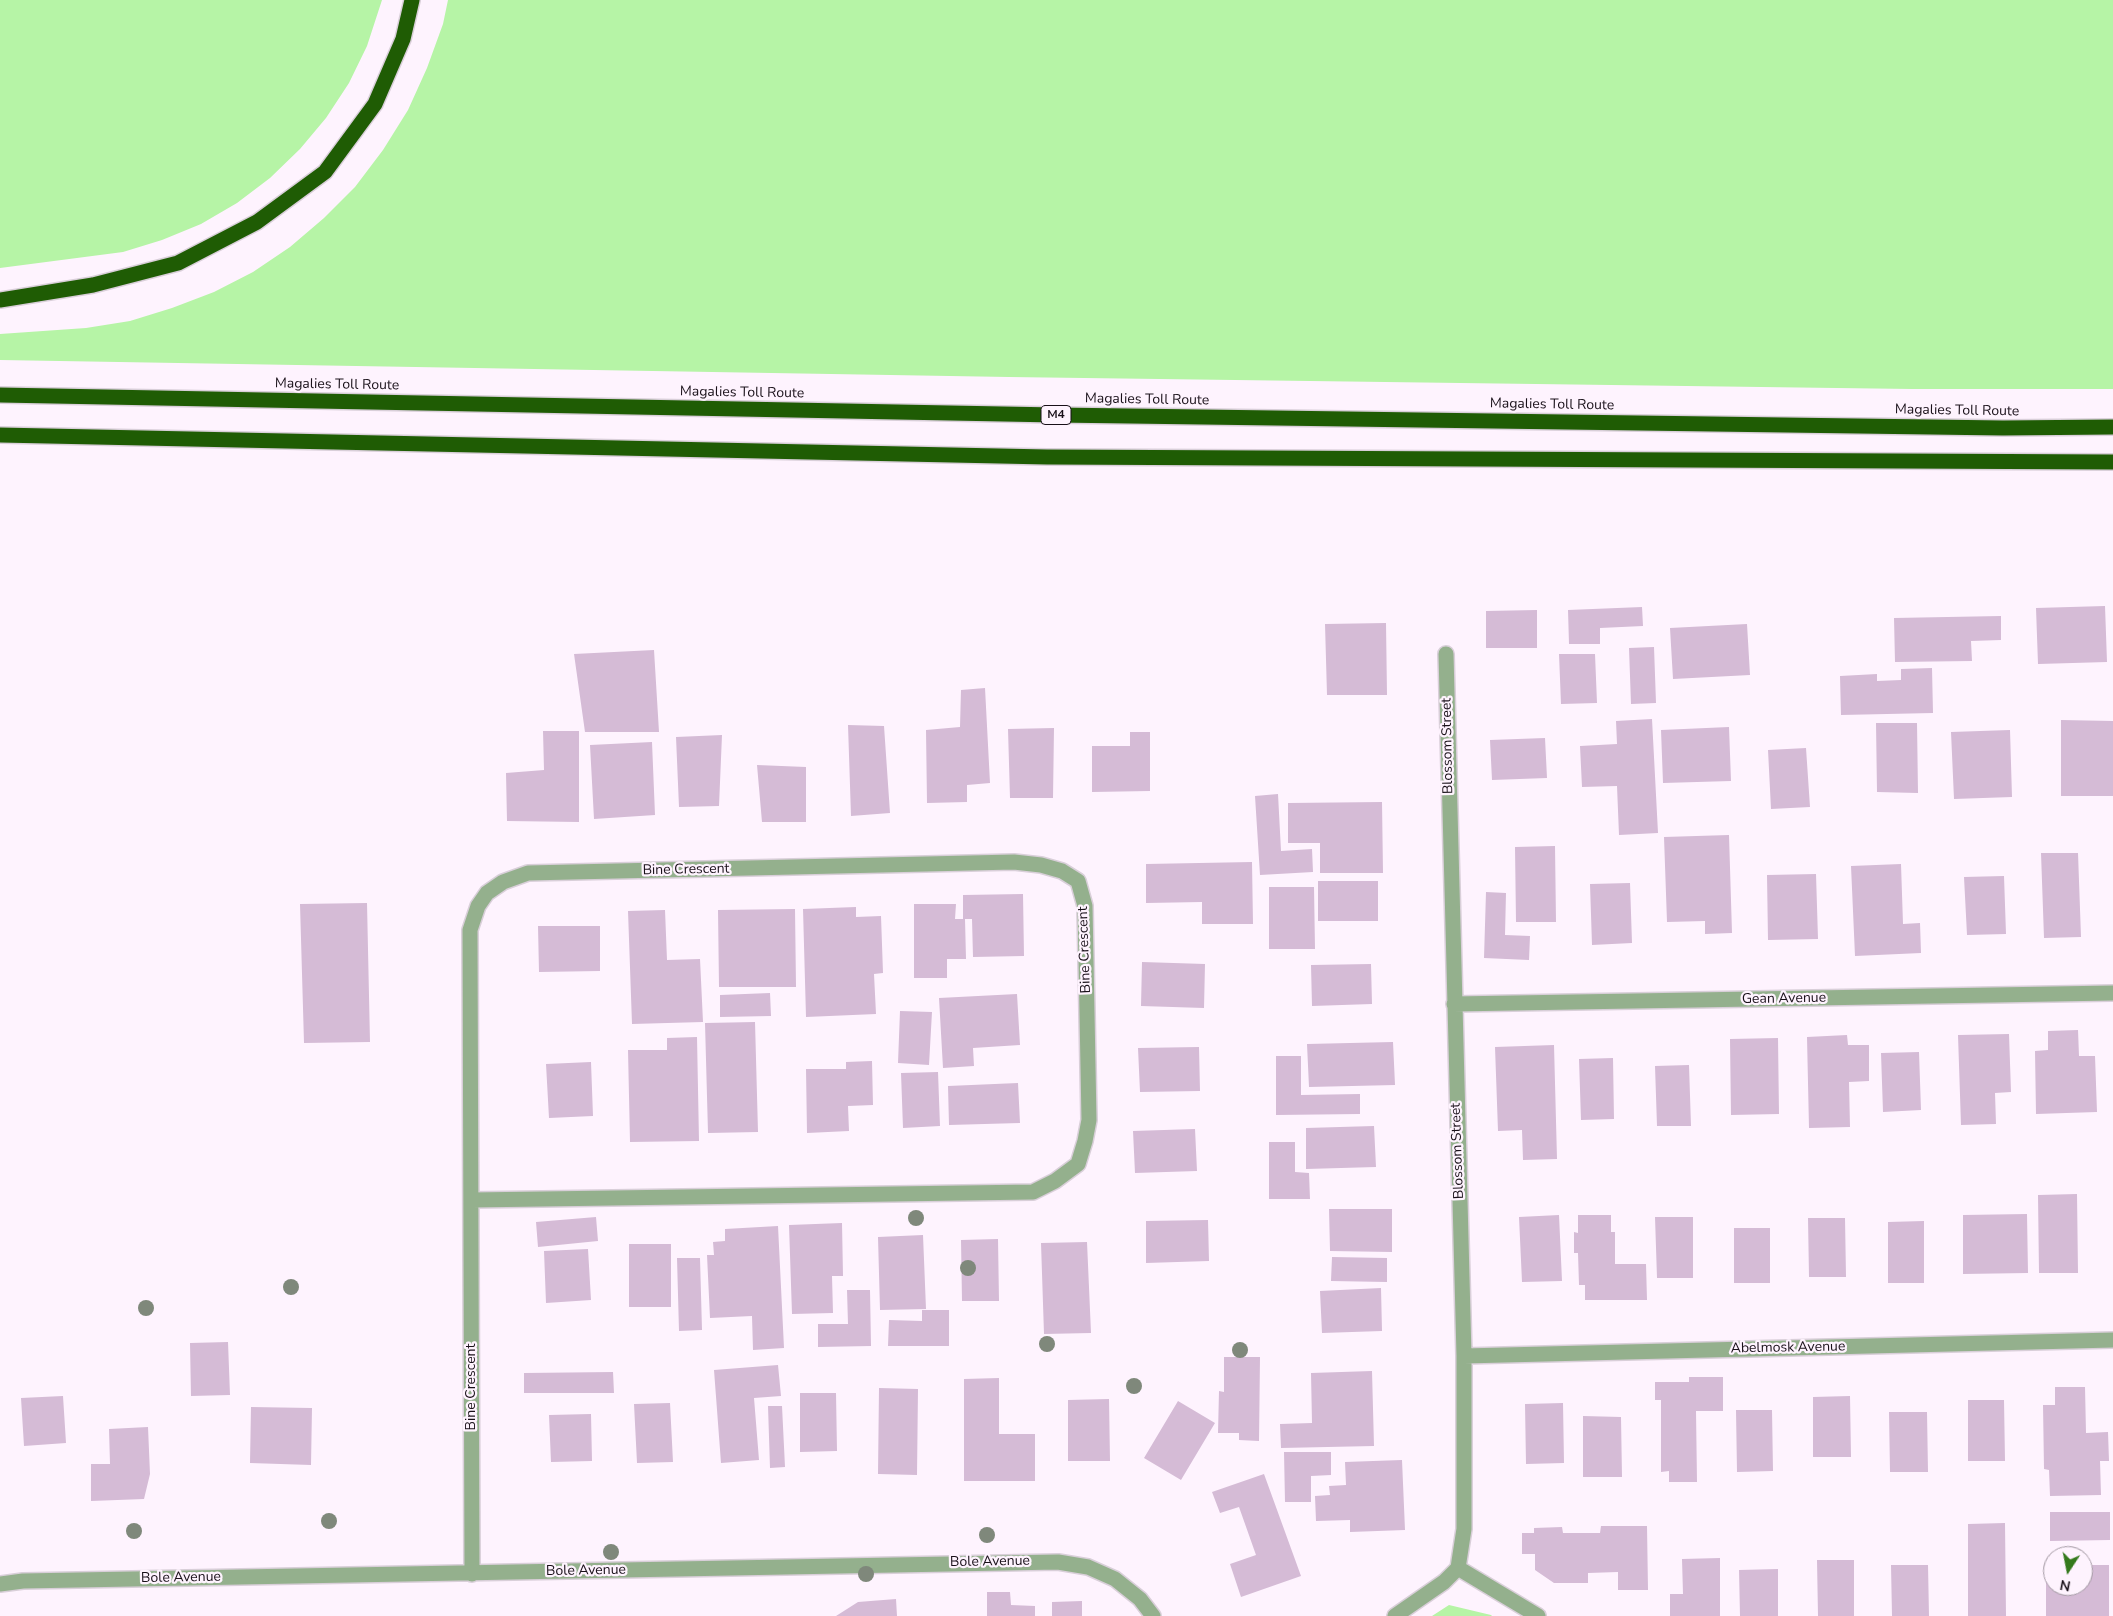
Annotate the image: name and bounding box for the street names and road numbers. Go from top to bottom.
street label: Magalies Toll Route [275,376,399,394]
street label: Magalies Toll Route [680,384,804,402]
street label: Magalies Toll Route [1085,391,1209,409]
street label: Magalies Toll Route [1490,396,1614,414]
street label: Magalies Toll Route [1895,402,2019,420]
road number: M4 [1041,406,1071,424]
street label: Blossom Street [1439,698,1457,794]
street label: Bine Crescent [642,861,730,879]
street label: Bine Crescent [1075,906,1095,994]
street label: Gean Avenue [1742,990,1826,1008]
street label: Blossom Street [1448,1103,1468,1199]
street label: Abelmosk Avenue [1731,1339,1845,1357]
street label: Bine Crescent [464,1344,480,1430]
street label: Bole Avenue [950,1553,1030,1571]
street label: Bole Avenue [546,1562,626,1580]
street label: Bole Avenue [141,1569,221,1587]

